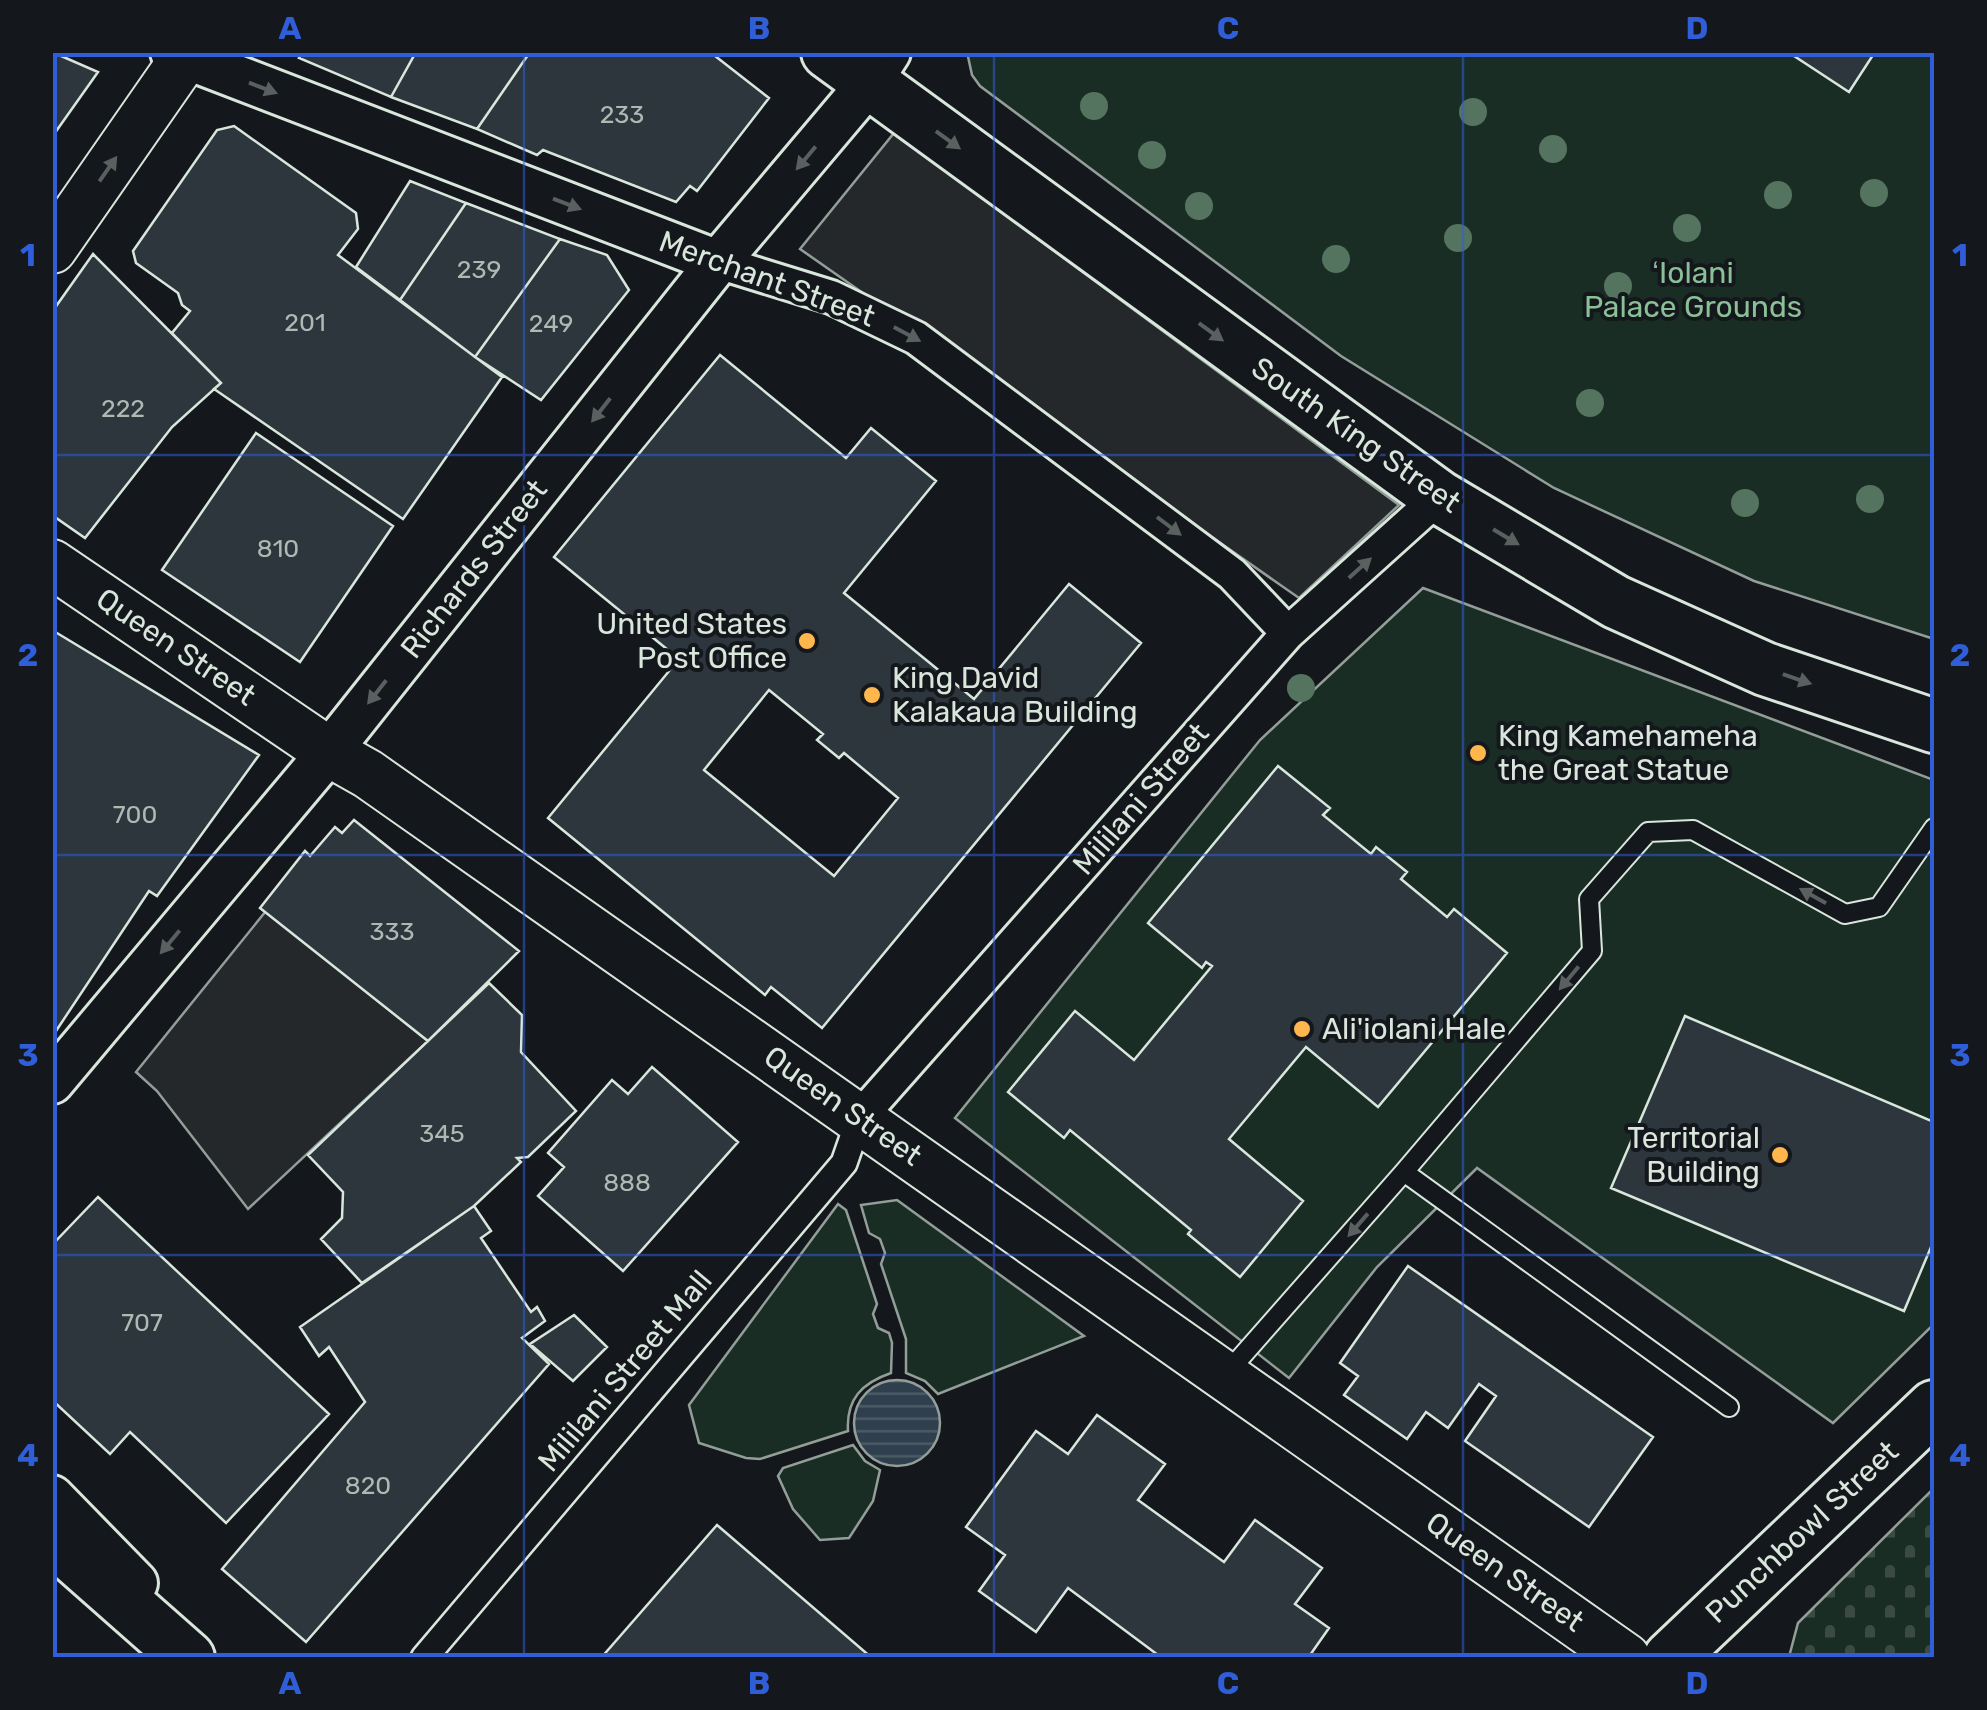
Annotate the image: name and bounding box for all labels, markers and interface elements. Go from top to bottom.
text: A [279,9,302,47]
text: B [748,9,770,47]
text: C [1217,9,1239,47]
text: D [1686,9,1708,47]
one-way arrow [248,80,278,96]
house number: 233 [600,100,644,129]
one-way arrow [935,130,961,150]
one-way arrow [795,145,817,170]
one-way arrow [98,155,117,182]
one-way arrow [552,196,582,212]
street label: Merchant Street [654,223,880,335]
text: 1 [20,236,36,274]
text: 1 [1952,236,1968,274]
house number: 239 [457,255,501,284]
park label: ʻIolani Palace Grounds [1584,255,1802,325]
house number: 201 [284,308,326,337]
house number: 249 [529,309,573,338]
one-way arrow [1198,321,1224,341]
one-way arrow [892,325,921,342]
street label: South King Street [1245,349,1468,521]
house number: 222 [101,394,145,423]
one-way arrow [591,397,612,423]
street label: Richards Street [393,472,555,665]
one-way arrow [1156,515,1182,535]
one-way arrow [1492,528,1520,545]
house number: 810 [257,534,299,563]
one-way arrow [1347,557,1372,579]
street label: Queen Street [90,581,263,714]
place label: United States Post Office [596,606,787,676]
marker: United States Post Office [796,630,818,652]
text: 2 [18,636,38,674]
text: 2 [1950,636,1970,674]
place label: King David Kalakaua Building [892,660,1138,730]
one-way arrow [1783,673,1813,688]
one-way arrow [367,679,388,704]
marker: King David Kalakaua Building [861,684,883,706]
street label: Mililani Street [1065,716,1217,882]
place label: King Kamehameha the Great Statue [1498,718,1758,788]
marker: King Kamehameha the Great Statue [1467,742,1489,764]
house number: 700 [113,800,157,829]
one-way arrow [1799,888,1827,906]
house number: 333 [369,917,415,946]
one-way arrow [159,930,181,955]
one-way arrow [1558,966,1580,991]
place label: Ali'iolani Hale [1322,1011,1506,1047]
marker: Ali'iolani Hale [1291,1018,1313,1040]
text: 3 [17,1036,39,1074]
text: 3 [1949,1036,1971,1074]
street label: Queen Street [757,1038,929,1174]
house number: 345 [419,1119,465,1148]
place label: Territorial Building [1627,1120,1760,1190]
marker: Territorial Building [1769,1144,1791,1166]
house number: 888 [603,1168,651,1197]
one-way arrow [1347,1213,1369,1238]
street label: Mililani Street Mall [530,1263,720,1479]
house number: 707 [121,1308,163,1337]
street label: Punchbowl Street [1698,1433,1906,1631]
text: 4 [17,1436,39,1474]
text: 4 [1949,1436,1971,1474]
house number: 820 [345,1471,391,1500]
street label: Queen Street [1419,1504,1591,1640]
text: A [279,1664,302,1702]
text: B [748,1664,770,1702]
text: C [1217,1664,1239,1702]
text: D [1686,1664,1708,1702]

